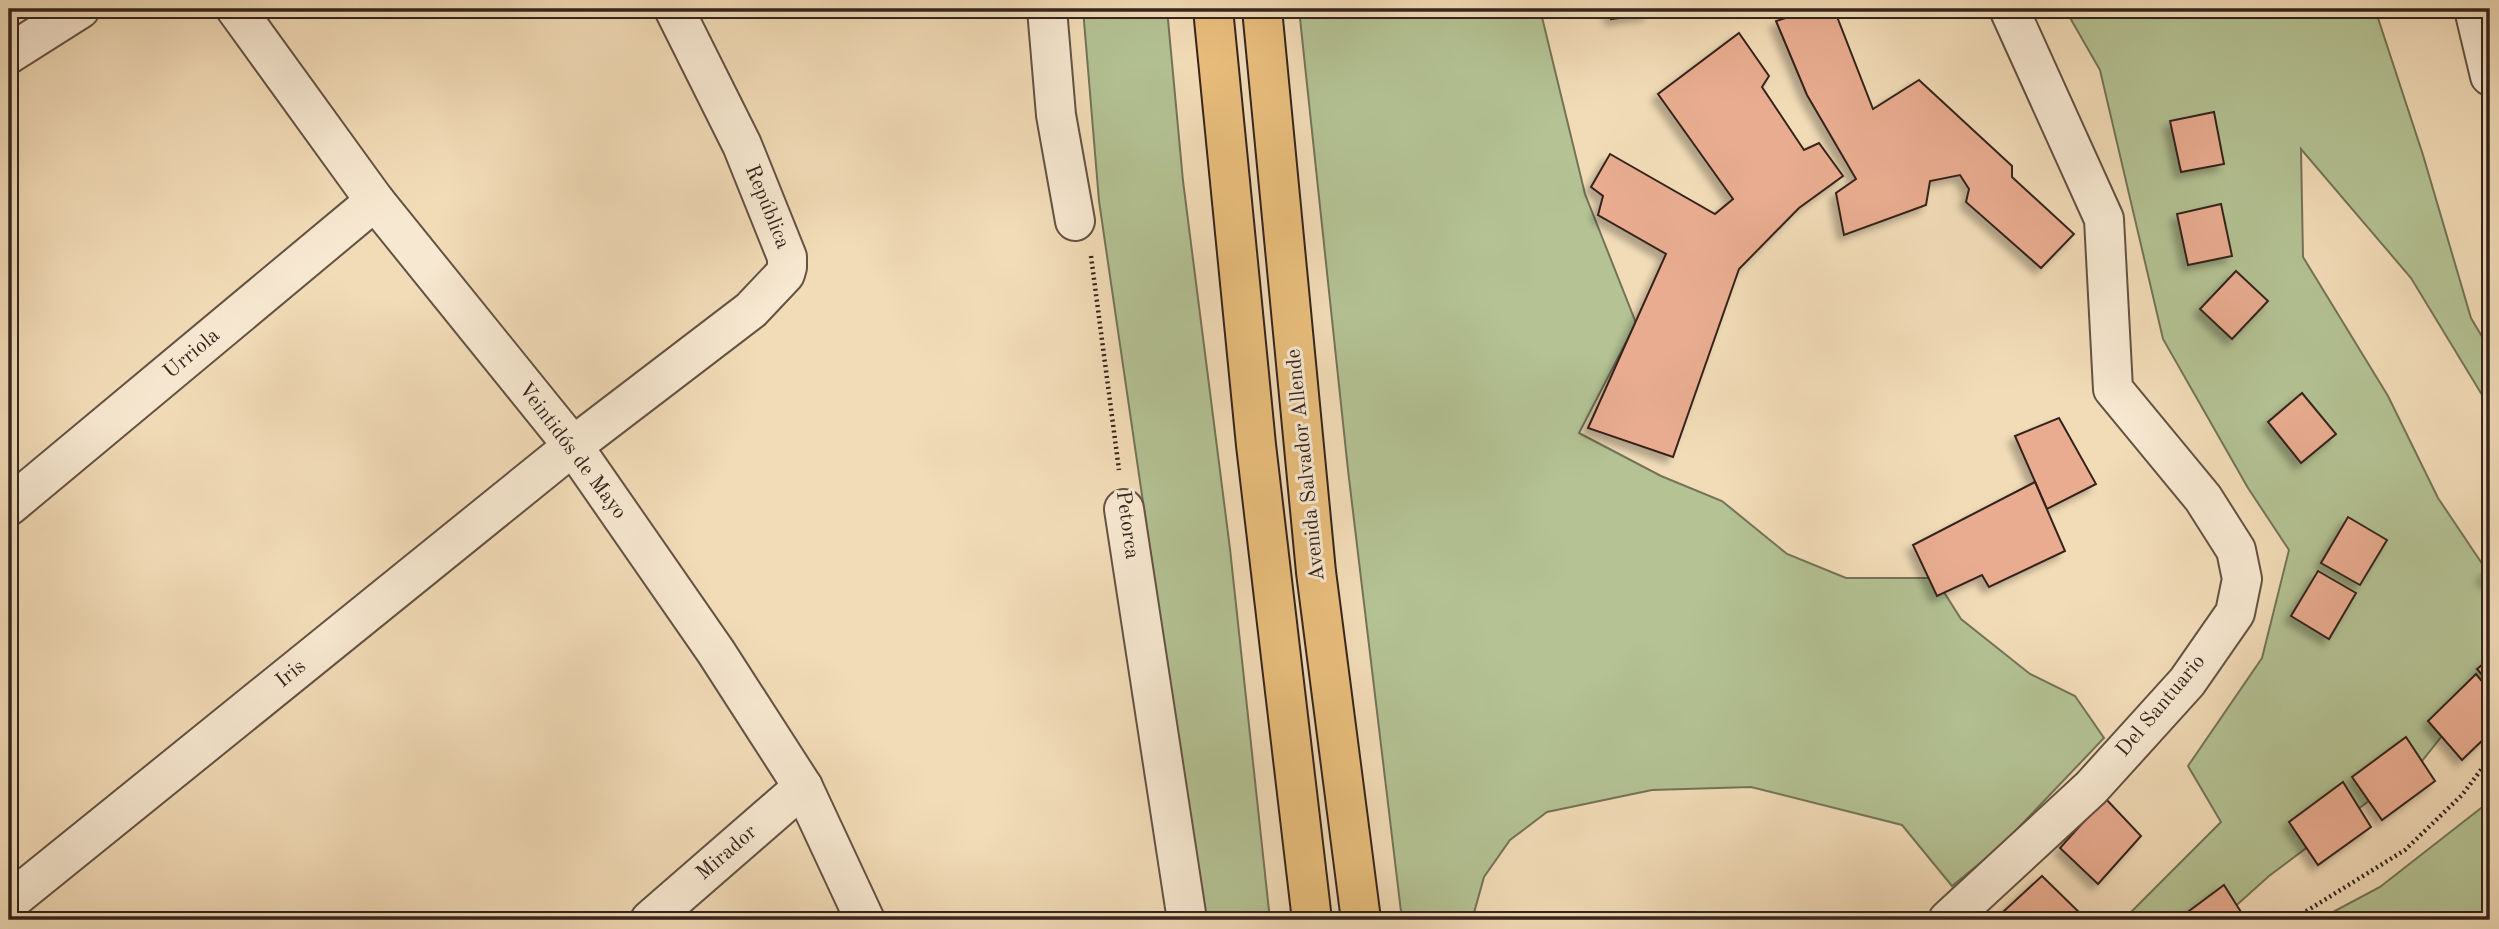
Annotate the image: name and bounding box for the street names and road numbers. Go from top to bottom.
street label: República [741,162,793,252]
street label: Urriola [160,325,224,383]
street label: Avenida Salvador Allende [1283,348,1329,582]
street label: Veintidós de Mayo [514,379,630,523]
street label: Petorca [1112,489,1142,561]
street label: Del Santuario [2112,651,2210,761]
street label: Iris [272,656,310,692]
street label: Mirador [693,821,761,885]

